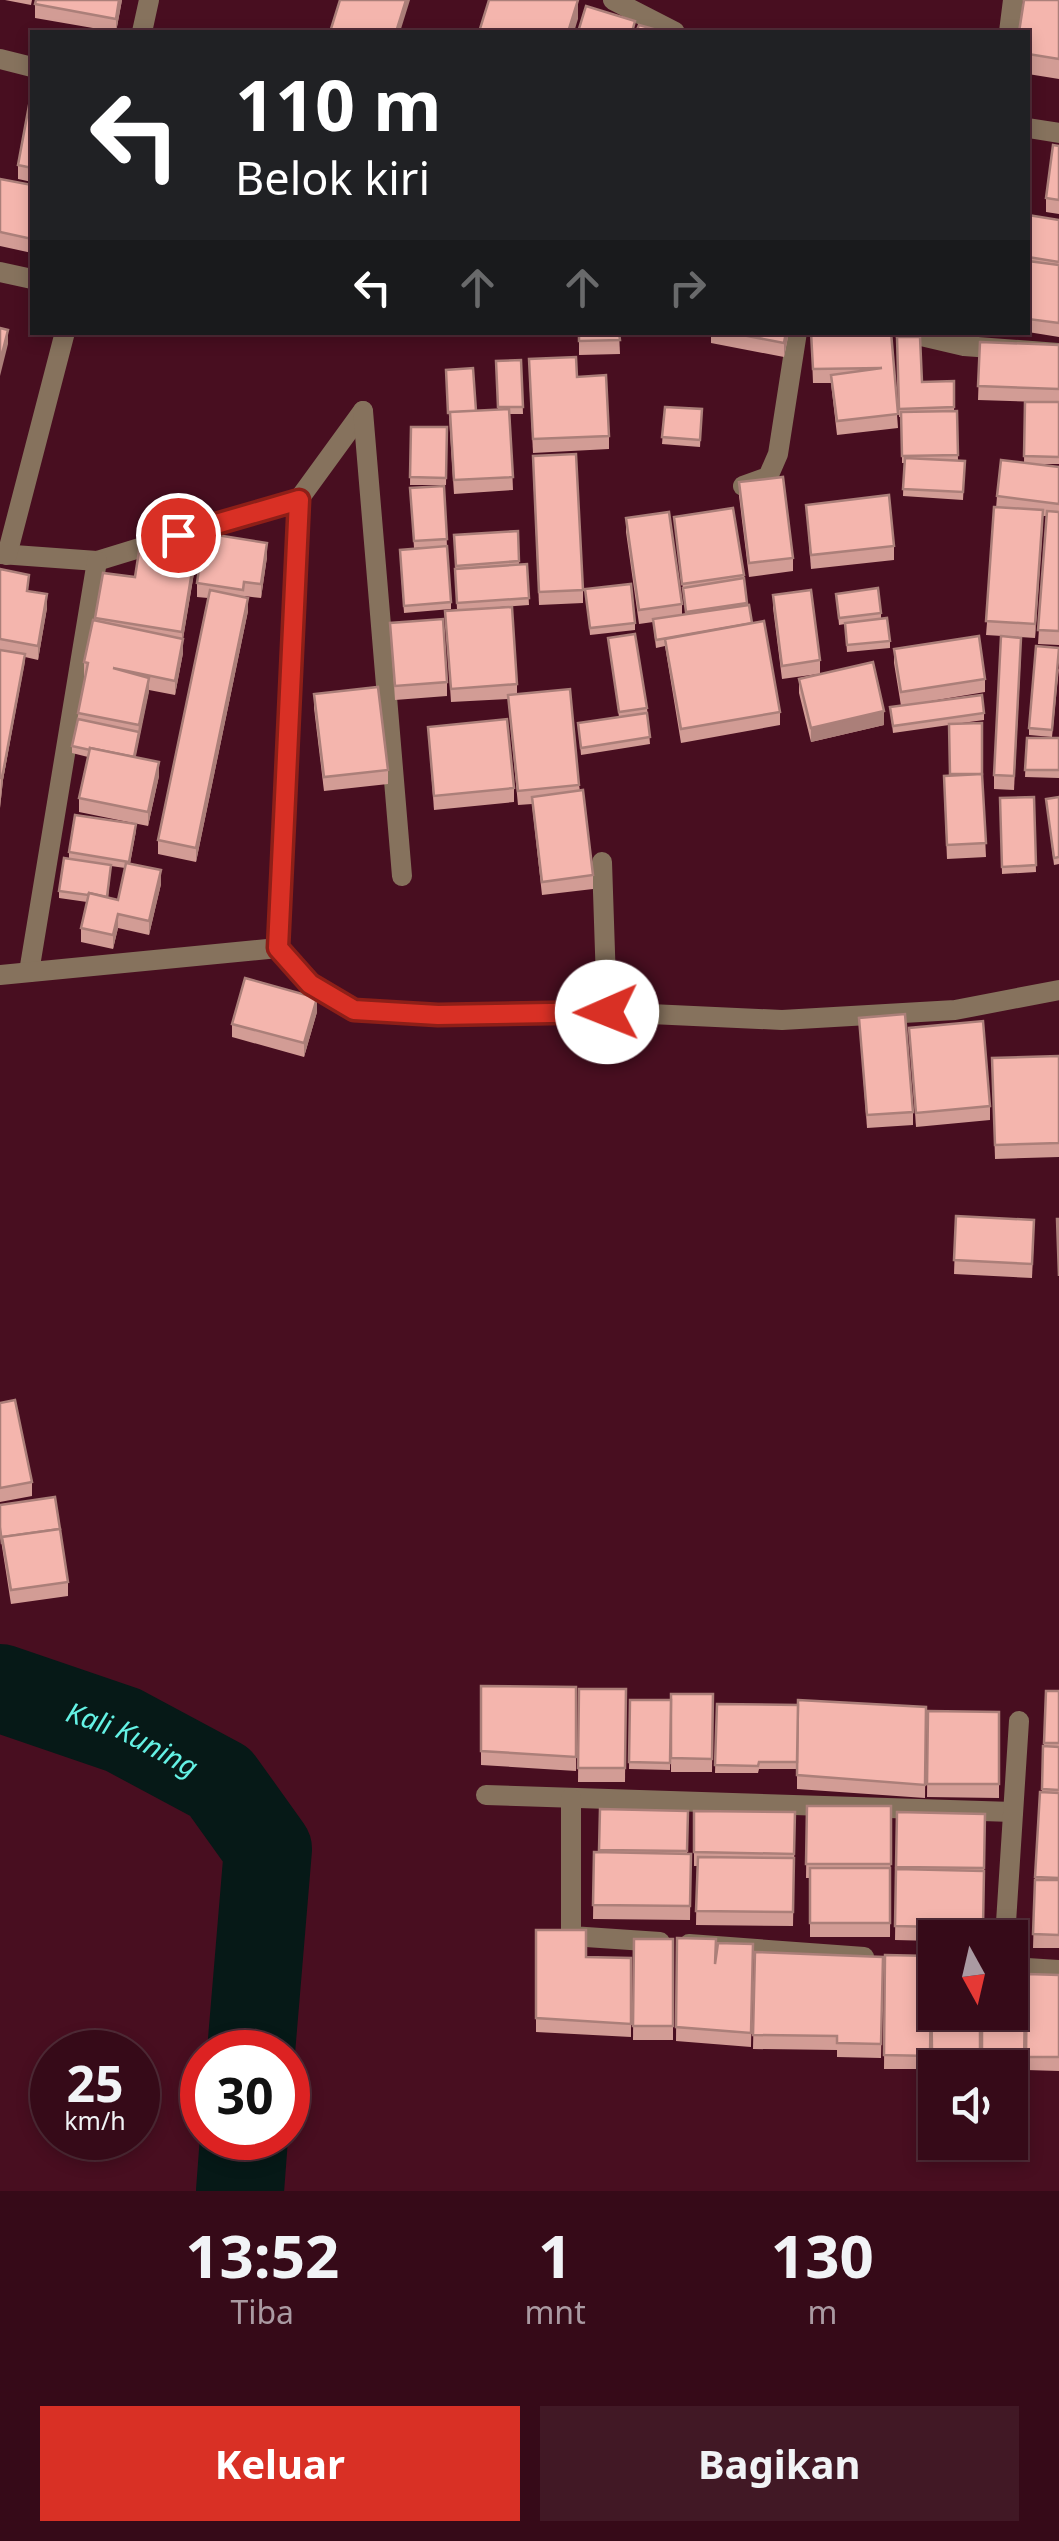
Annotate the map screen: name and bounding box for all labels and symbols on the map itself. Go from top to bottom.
pin [136,493,221,578]
position arrow [555,960,659,1064]
water label: Kali Kuning [62,1692,205,1785]
north arrow [918,1920,1028,2030]
speed limit sign: 30 [180,2030,310,2160]

